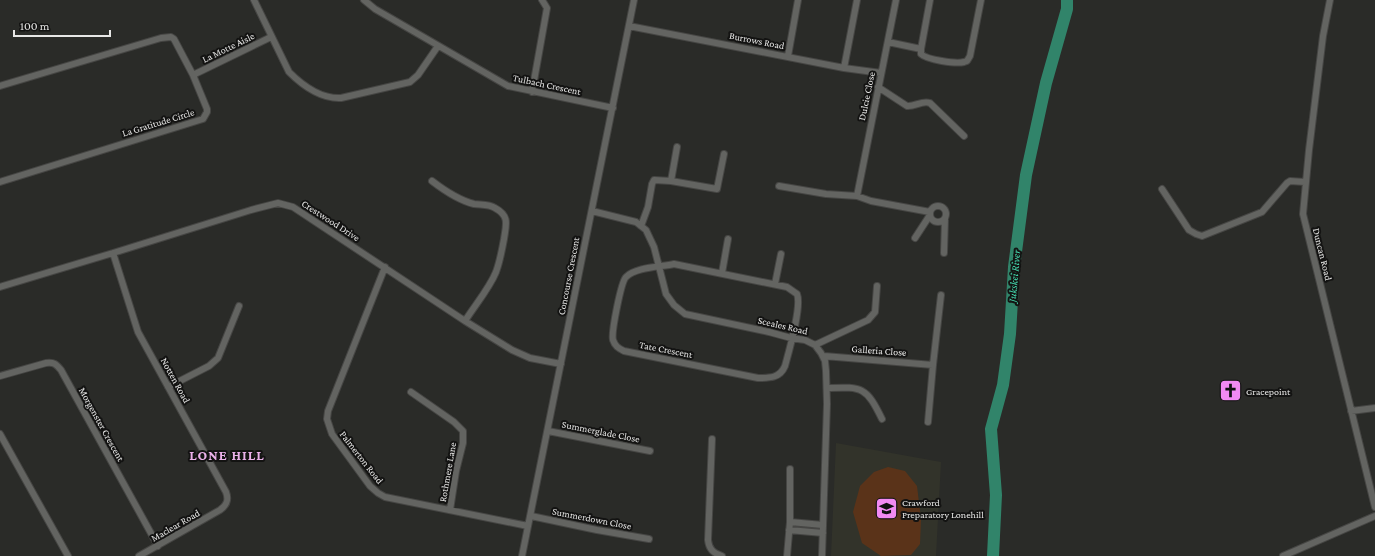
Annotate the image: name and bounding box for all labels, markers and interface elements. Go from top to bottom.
scale bar [14,12,110,38]
text: 100 m [20,19,50,33]
street label: La Motte Aisle [200,30,257,65]
street label: Burrows Road [728,30,786,51]
street label: Dulcie Close [856,70,877,121]
street label: Tulbach Crescent [512,72,583,97]
street label: La Gratitude Circle [121,106,196,139]
street label: Crestwood Drive [300,198,362,244]
street label: Duncan Road [1311,227,1335,282]
street label: Concourse Crescent [556,236,582,316]
water label: Jukskei River [1006,248,1023,305]
street label: Sceales Road [757,314,810,337]
street label: Tate Crescent [638,339,694,360]
street label: Galleria Close [851,343,907,358]
street label: Notten Road [159,356,193,405]
church icon: Gracepoint [1217,378,1243,404]
street label: Morgenster Crescent [77,385,127,464]
place label: Gracepoint [1246,386,1291,397]
street label: Summerglade Close [561,419,641,445]
street label: Palmerton Road [338,429,386,486]
street label: Rothmere Lane [437,441,458,503]
district label: LONE HILL [189,447,265,463]
school or university icon: Crawford Preparatory Lonehill [873,495,899,521]
place label: Crawford Preparatory Lonehill [902,497,984,520]
street label: Summerdown Close [551,505,633,532]
street label: Maclear Road [149,507,202,544]

